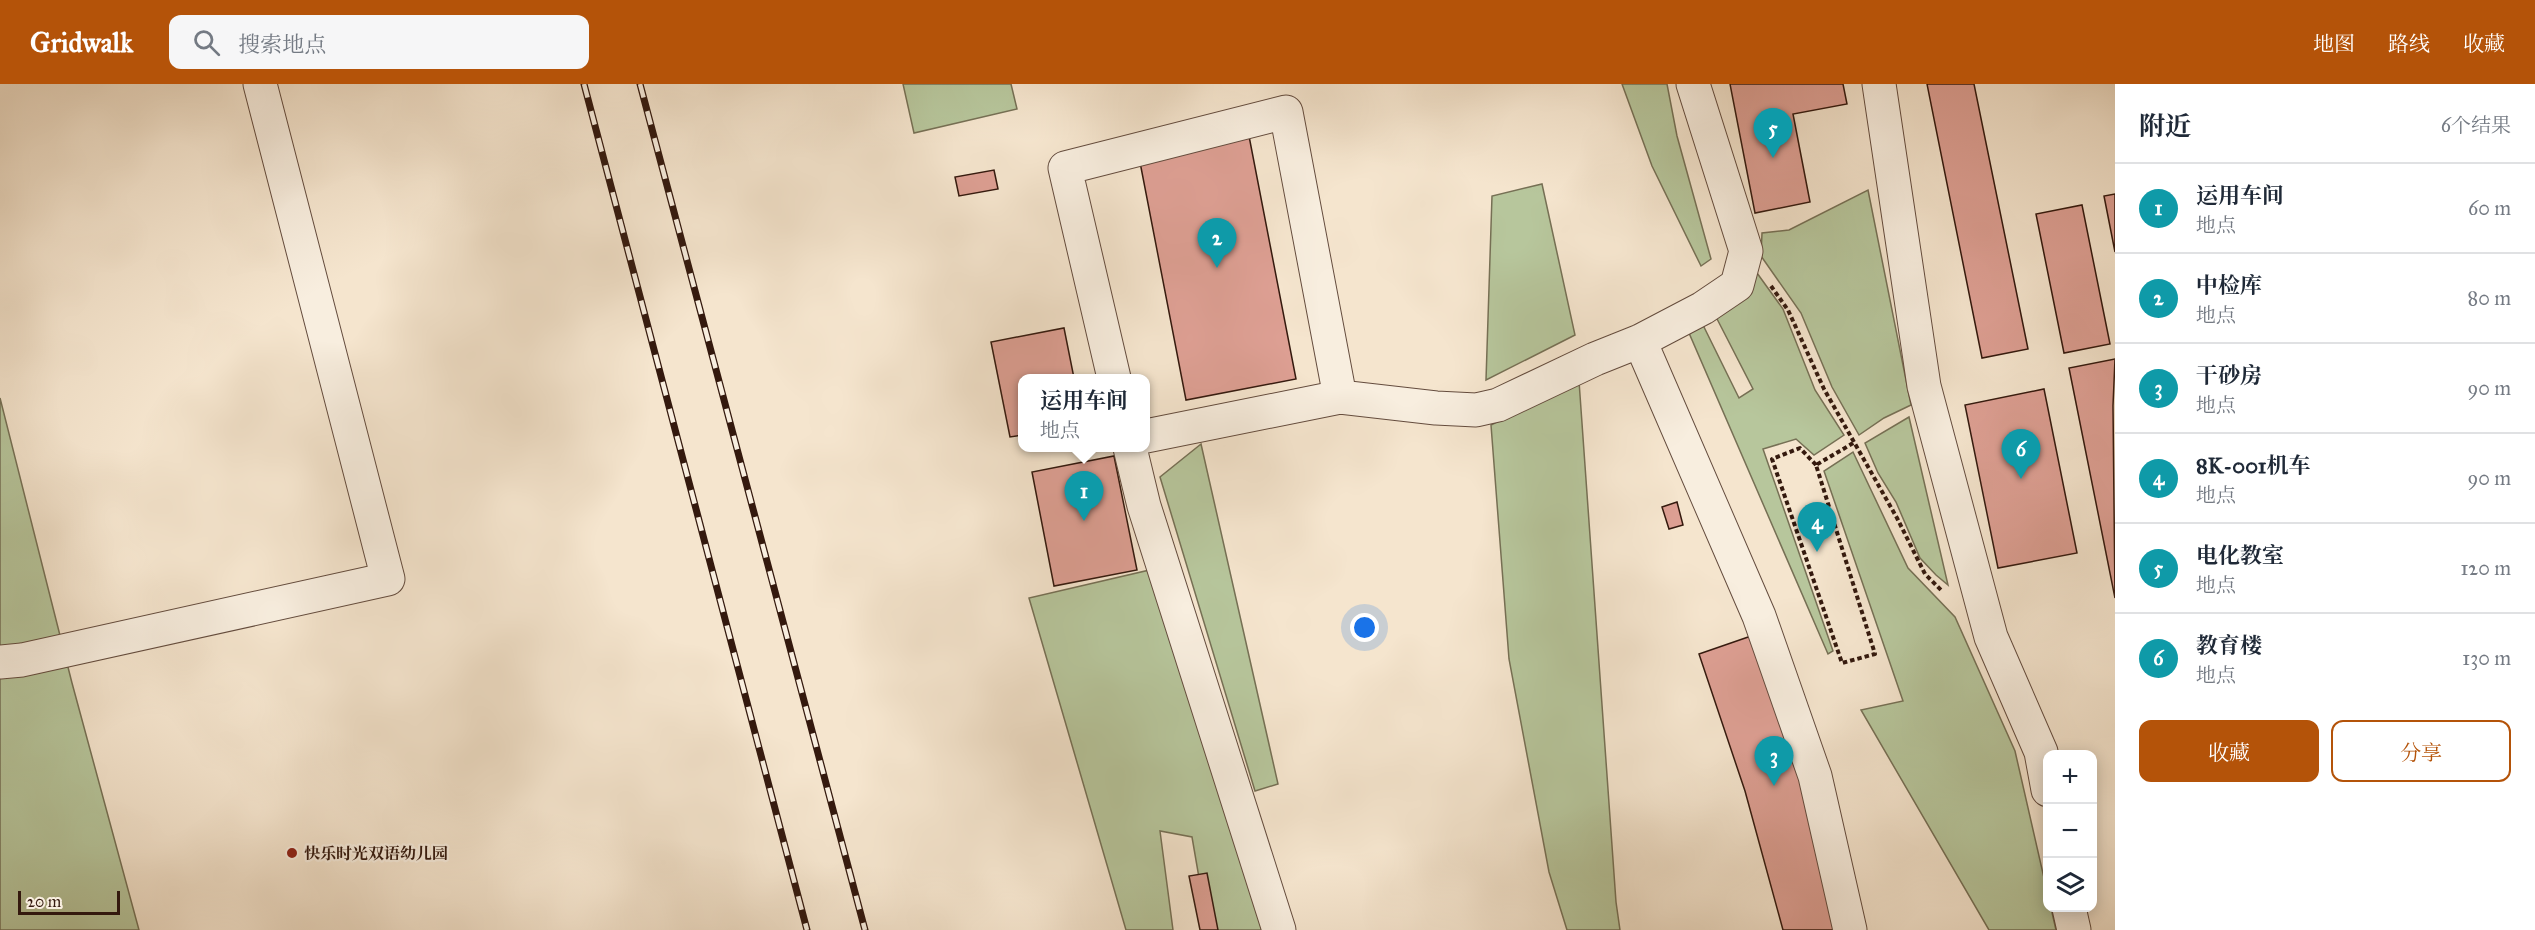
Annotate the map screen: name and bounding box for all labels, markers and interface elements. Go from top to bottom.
search box [169,15,589,69]
text: Gridwalk [30,25,133,60]
icon: search [190,26,223,59]
text: 搜索地点 [238,31,326,58]
text: 地图 [2313,31,2355,57]
text: 路线 [2388,31,2430,57]
text: 收藏 [2463,31,2505,57]
pin: 5 [1754,109,1792,158]
text: 附近 [2139,110,2191,142]
text: 6个结果 [2441,113,2511,137]
text: 运用车间 [2196,182,2284,209]
text: 1 [2155,196,2162,220]
text: 60 m [2468,196,2511,220]
text: 地点 [2196,213,2236,237]
pin: 2 [1198,218,1236,268]
text: 中检库 [2196,272,2262,299]
text: 2 [2154,286,2163,310]
text: 80 m [2468,286,2511,310]
text: 地点 [2196,303,2236,327]
text: 干砂房 [2196,362,2262,389]
popup [1018,374,1150,452]
text: 3 [2155,376,2163,400]
text: 90 m [2468,376,2511,400]
text: 运用车间 [1040,387,1128,414]
text: 地点 [2196,393,2236,417]
text: 地点 [1040,418,1080,442]
pin: 6 [2002,430,2040,479]
text: 8K-001机车 [2196,452,2310,479]
text: 4 [2153,466,2164,490]
text: 90 m [2468,466,2511,490]
pin: 1 [1064,472,1104,521]
text: 地点 [2196,483,2236,507]
pin: 4 [1798,502,1836,552]
text: 电化教室 [2196,542,2284,569]
text: 5 [2154,556,2163,580]
text: 120 m [2460,556,2511,580]
text: 地点 [2196,573,2236,597]
your location [1350,613,1379,642]
text: 教育楼 [2196,632,2262,659]
text: 6 [2153,646,2164,670]
text: 130 m [2462,646,2511,670]
text: 地点 [2196,663,2236,687]
button: 收藏 [2139,720,2319,782]
button: 分享 [2331,720,2511,782]
pin: 3 [1754,736,1794,786]
map controls [2043,750,2097,912]
button: + [2043,750,2097,804]
button: − [2043,804,2097,858]
place label: 快乐时光双语幼儿园 [304,844,448,863]
marker: 快乐时光双语幼儿园 [285,846,299,860]
button: layers [2043,858,2097,912]
scale bar [18,888,120,916]
text: 20 m [27,892,61,911]

